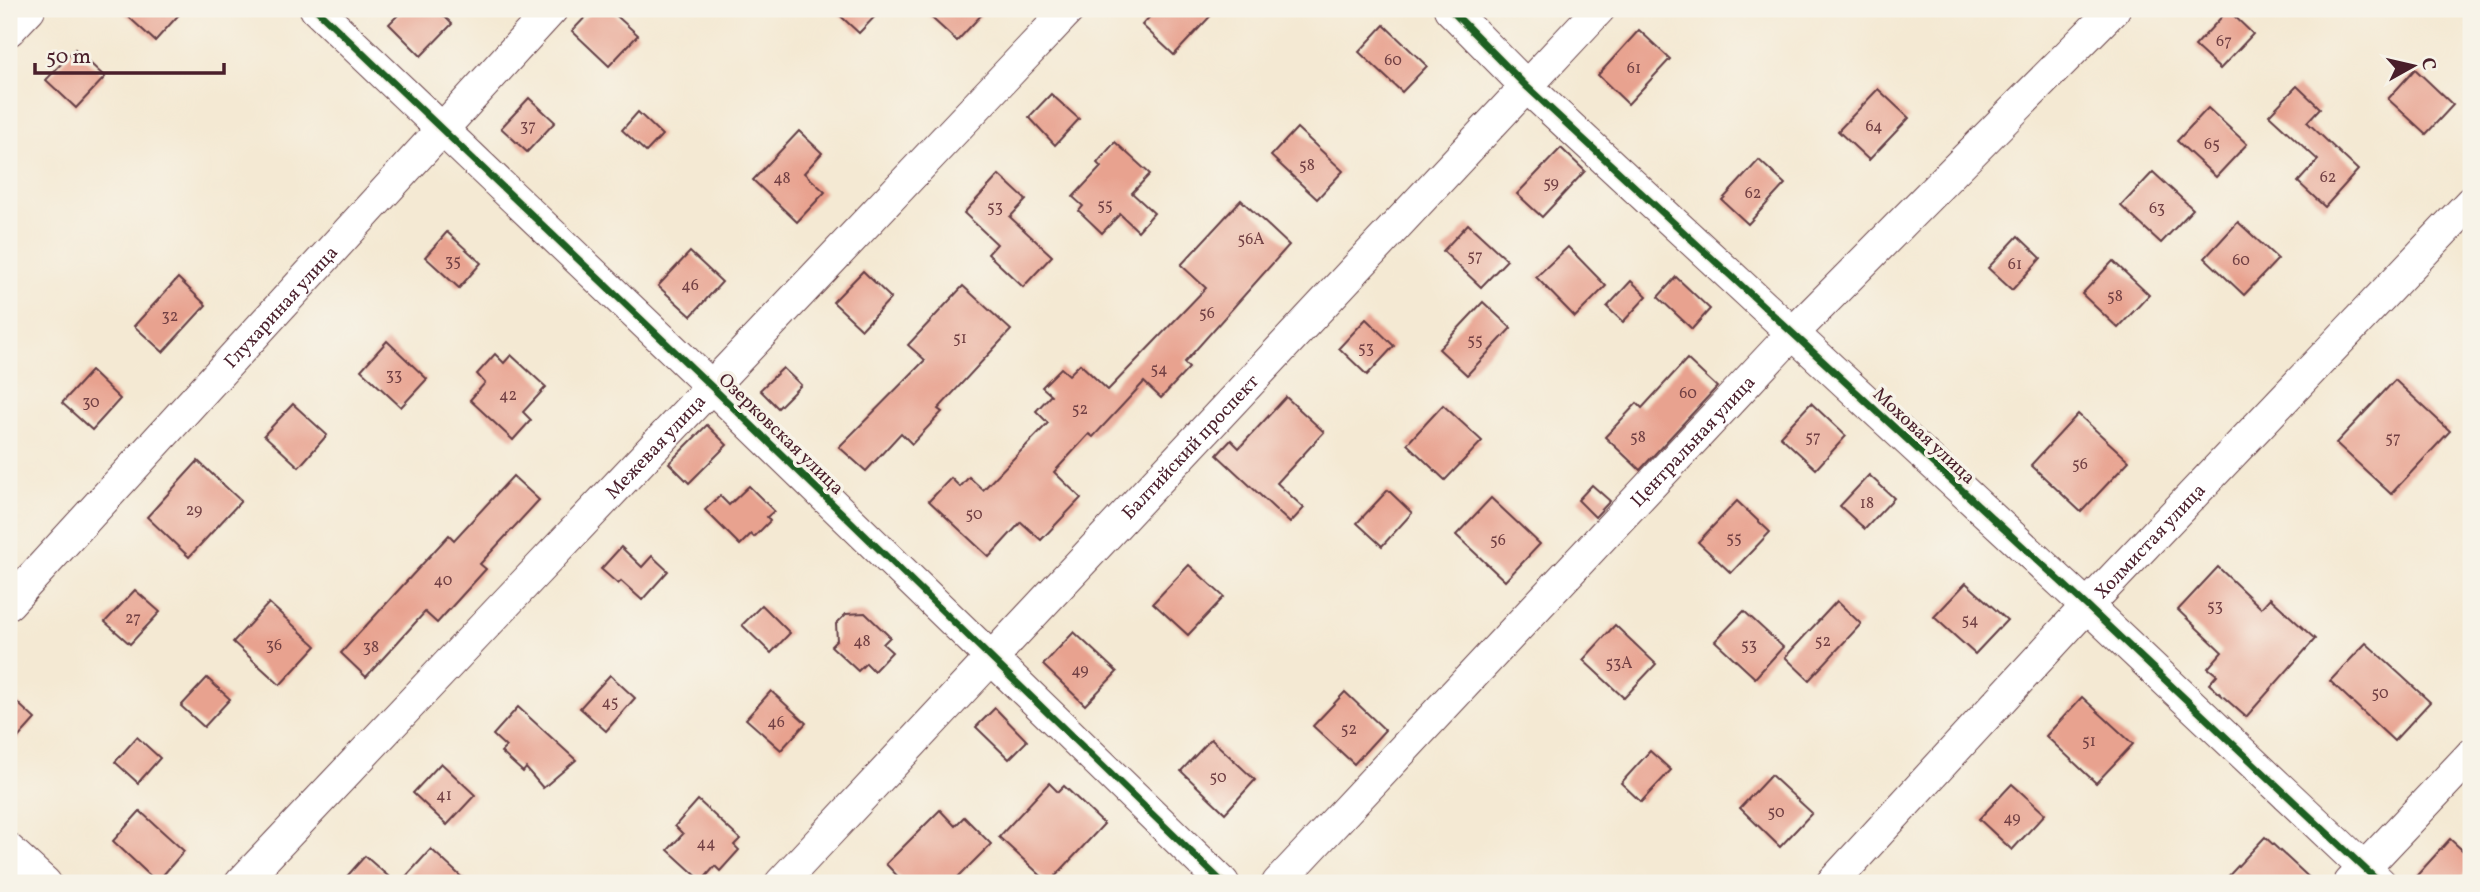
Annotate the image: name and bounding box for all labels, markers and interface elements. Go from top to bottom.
house number: 67 [2216,31,2232,53]
scale bar [35,32,224,76]
north arrow [2378,32,2448,102]
text: 50 m [46,43,91,72]
house number: 60 [1384,50,1402,72]
text: С [2414,56,2442,72]
house number: 61 [1627,58,1641,80]
house number: 37 [520,116,536,138]
house number: 64 [1865,116,1883,138]
house number: 65 [2204,134,2220,156]
house number: 58 [1299,155,1315,177]
house number: 62 [2320,167,2336,189]
house number: 48 [773,168,791,190]
house number: 59 [1543,173,1559,195]
house number: 62 [1745,183,1761,205]
house number: 55 [1097,195,1113,217]
house number: 53 [987,197,1003,219]
house number: 63 [2149,198,2165,220]
house number: 56А [1237,229,1265,251]
street label: Глухариная улица [219,241,345,375]
house number: 57 [1467,246,1483,268]
house number: 60 [2232,250,2250,272]
house number: 35 [445,251,461,273]
house number: 61 [2008,254,2022,276]
house number: 46 [681,275,699,297]
house number: 58 [2107,286,2123,308]
house number: 56 [1199,303,1215,325]
house number: 32 [162,306,178,328]
house number: 51 [953,328,967,350]
house number: 55 [1467,330,1483,352]
house number: 53 [1358,338,1374,360]
house number: 54 [1150,359,1168,381]
house number: 33 [386,365,402,387]
street label: Озерковская улица [712,368,849,501]
street label: Балтийский проспект [1117,369,1266,526]
street label: Центральная улица [1625,370,1762,514]
street label: Моховая улица [1867,382,1981,491]
house number: 60 [1679,383,1697,405]
house number: 42 [499,385,517,407]
street label: Межевая улица [600,389,712,505]
house number: 30 [82,392,100,414]
house number: 52 [1072,399,1088,421]
house number: 58 [1630,427,1646,449]
house number: 57 [1805,427,1821,449]
house number: 57 [2385,428,2401,450]
house number: 56 [2072,454,2088,476]
street label: Холмистая улица [2090,478,2212,605]
house number: 18 [1860,493,1874,515]
house number: 29 [186,500,202,522]
house number: 50 [966,504,983,526]
house number: 55 [1726,528,1742,550]
house number: 56 [1490,530,1506,552]
house number: 40 [434,570,452,592]
house number: 53 [2207,596,2223,618]
house number: 27 [125,608,141,630]
house number: 54 [1961,610,1979,632]
house number: 48 [853,631,871,653]
house number: 52 [1815,631,1831,653]
house number: 36 [266,635,282,657]
house number: 53 [1741,635,1757,657]
house number: 38 [363,637,379,659]
house number: 53А [1605,653,1633,675]
house number: 49 [1071,660,1089,682]
house number: 50 [2372,683,2389,705]
house number: 45 [602,692,618,714]
house number: 46 [767,712,785,734]
house number: 52 [1341,719,1357,741]
house number: 51 [2082,731,2096,753]
house number: 50 [1210,767,1227,789]
house number: 41 [436,785,452,807]
house number: 50 [1768,802,1785,824]
house number: 49 [2003,808,2021,830]
house number: 44 [696,833,716,855]

